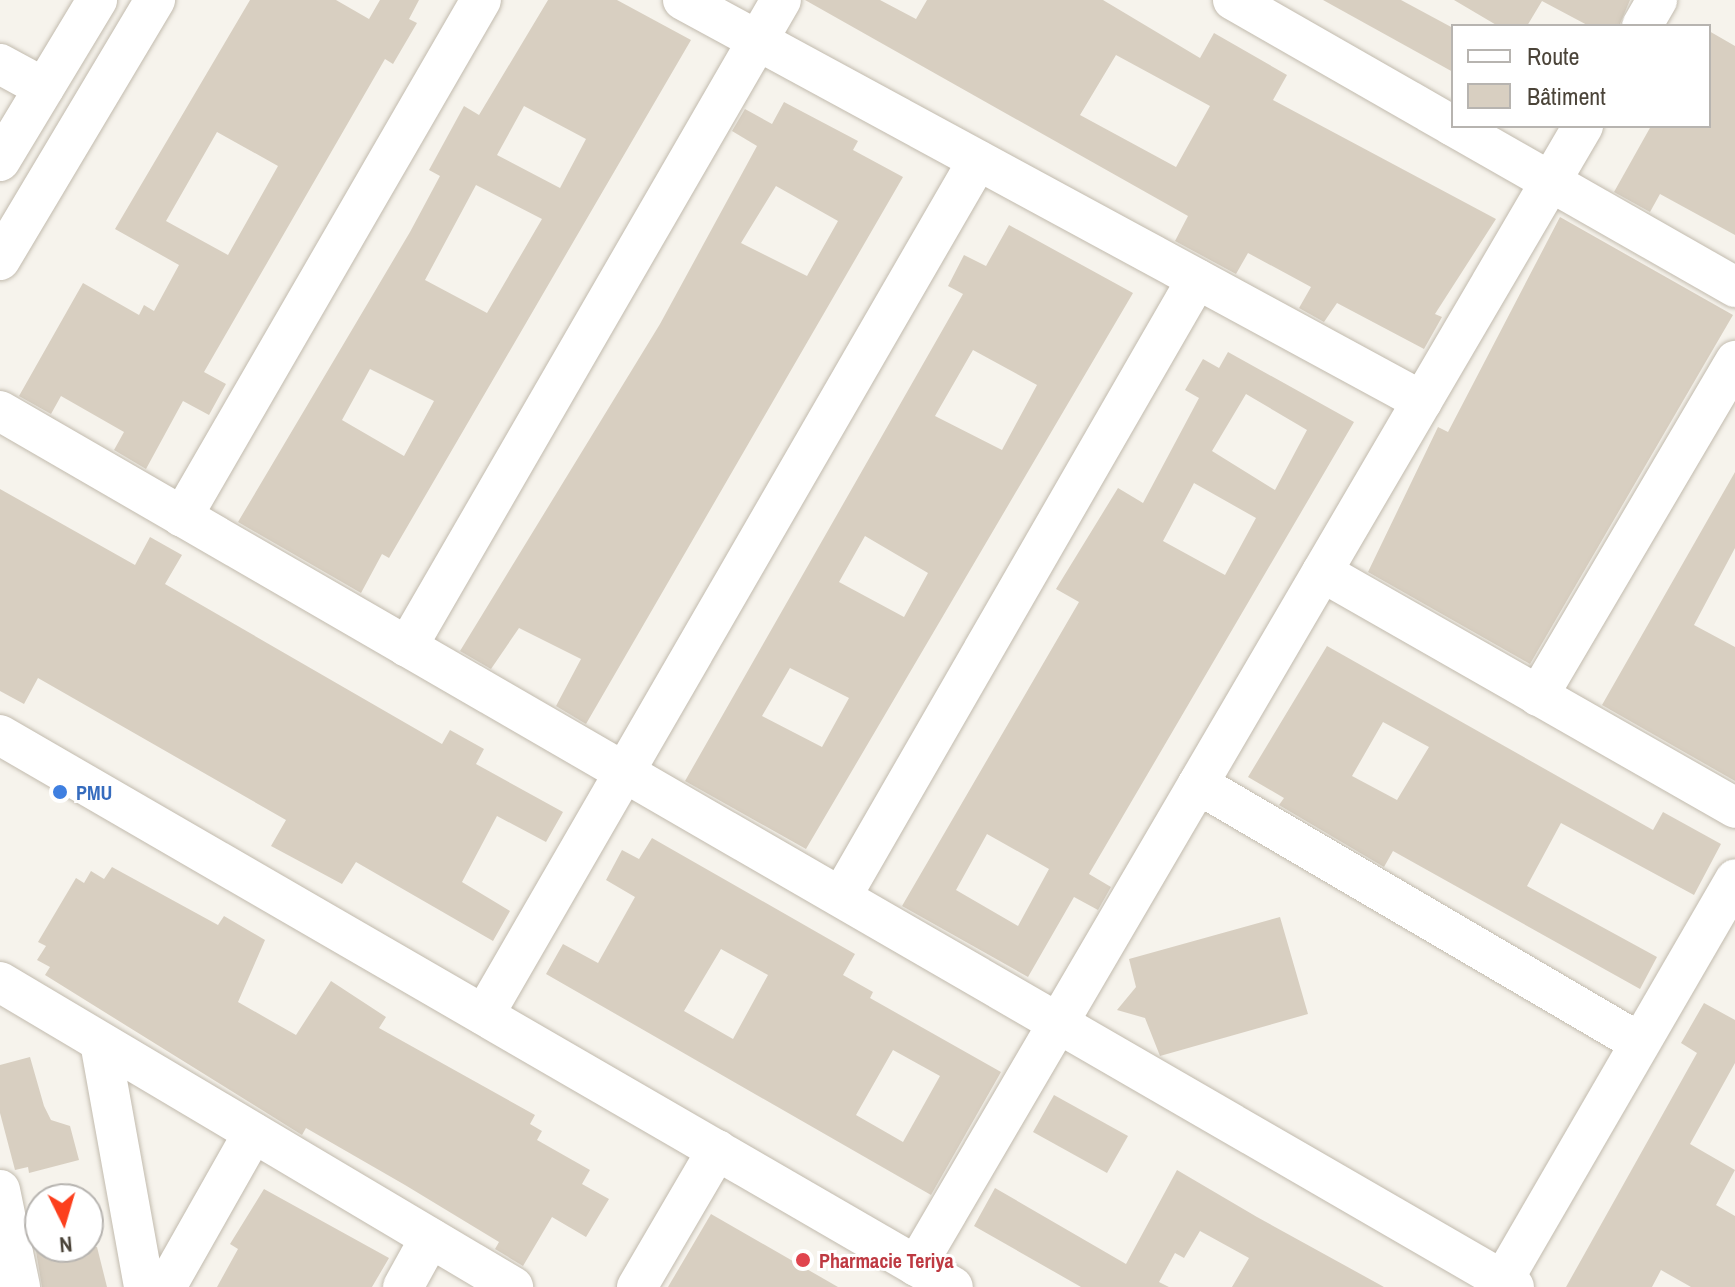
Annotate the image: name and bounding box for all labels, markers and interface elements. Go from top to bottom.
legend [1451,24,1711,128]
text: Route [1527,40,1580,72]
text: Bâtiment [1527,80,1606,112]
place label: PMU [76,780,112,804]
marker: PMU [51,783,69,801]
north arrow [24,1183,104,1263]
text: N [58,1229,74,1260]
place label: Pharmacie Teriya [819,1248,954,1272]
marker: Pharmacie Teriya [794,1251,812,1269]

